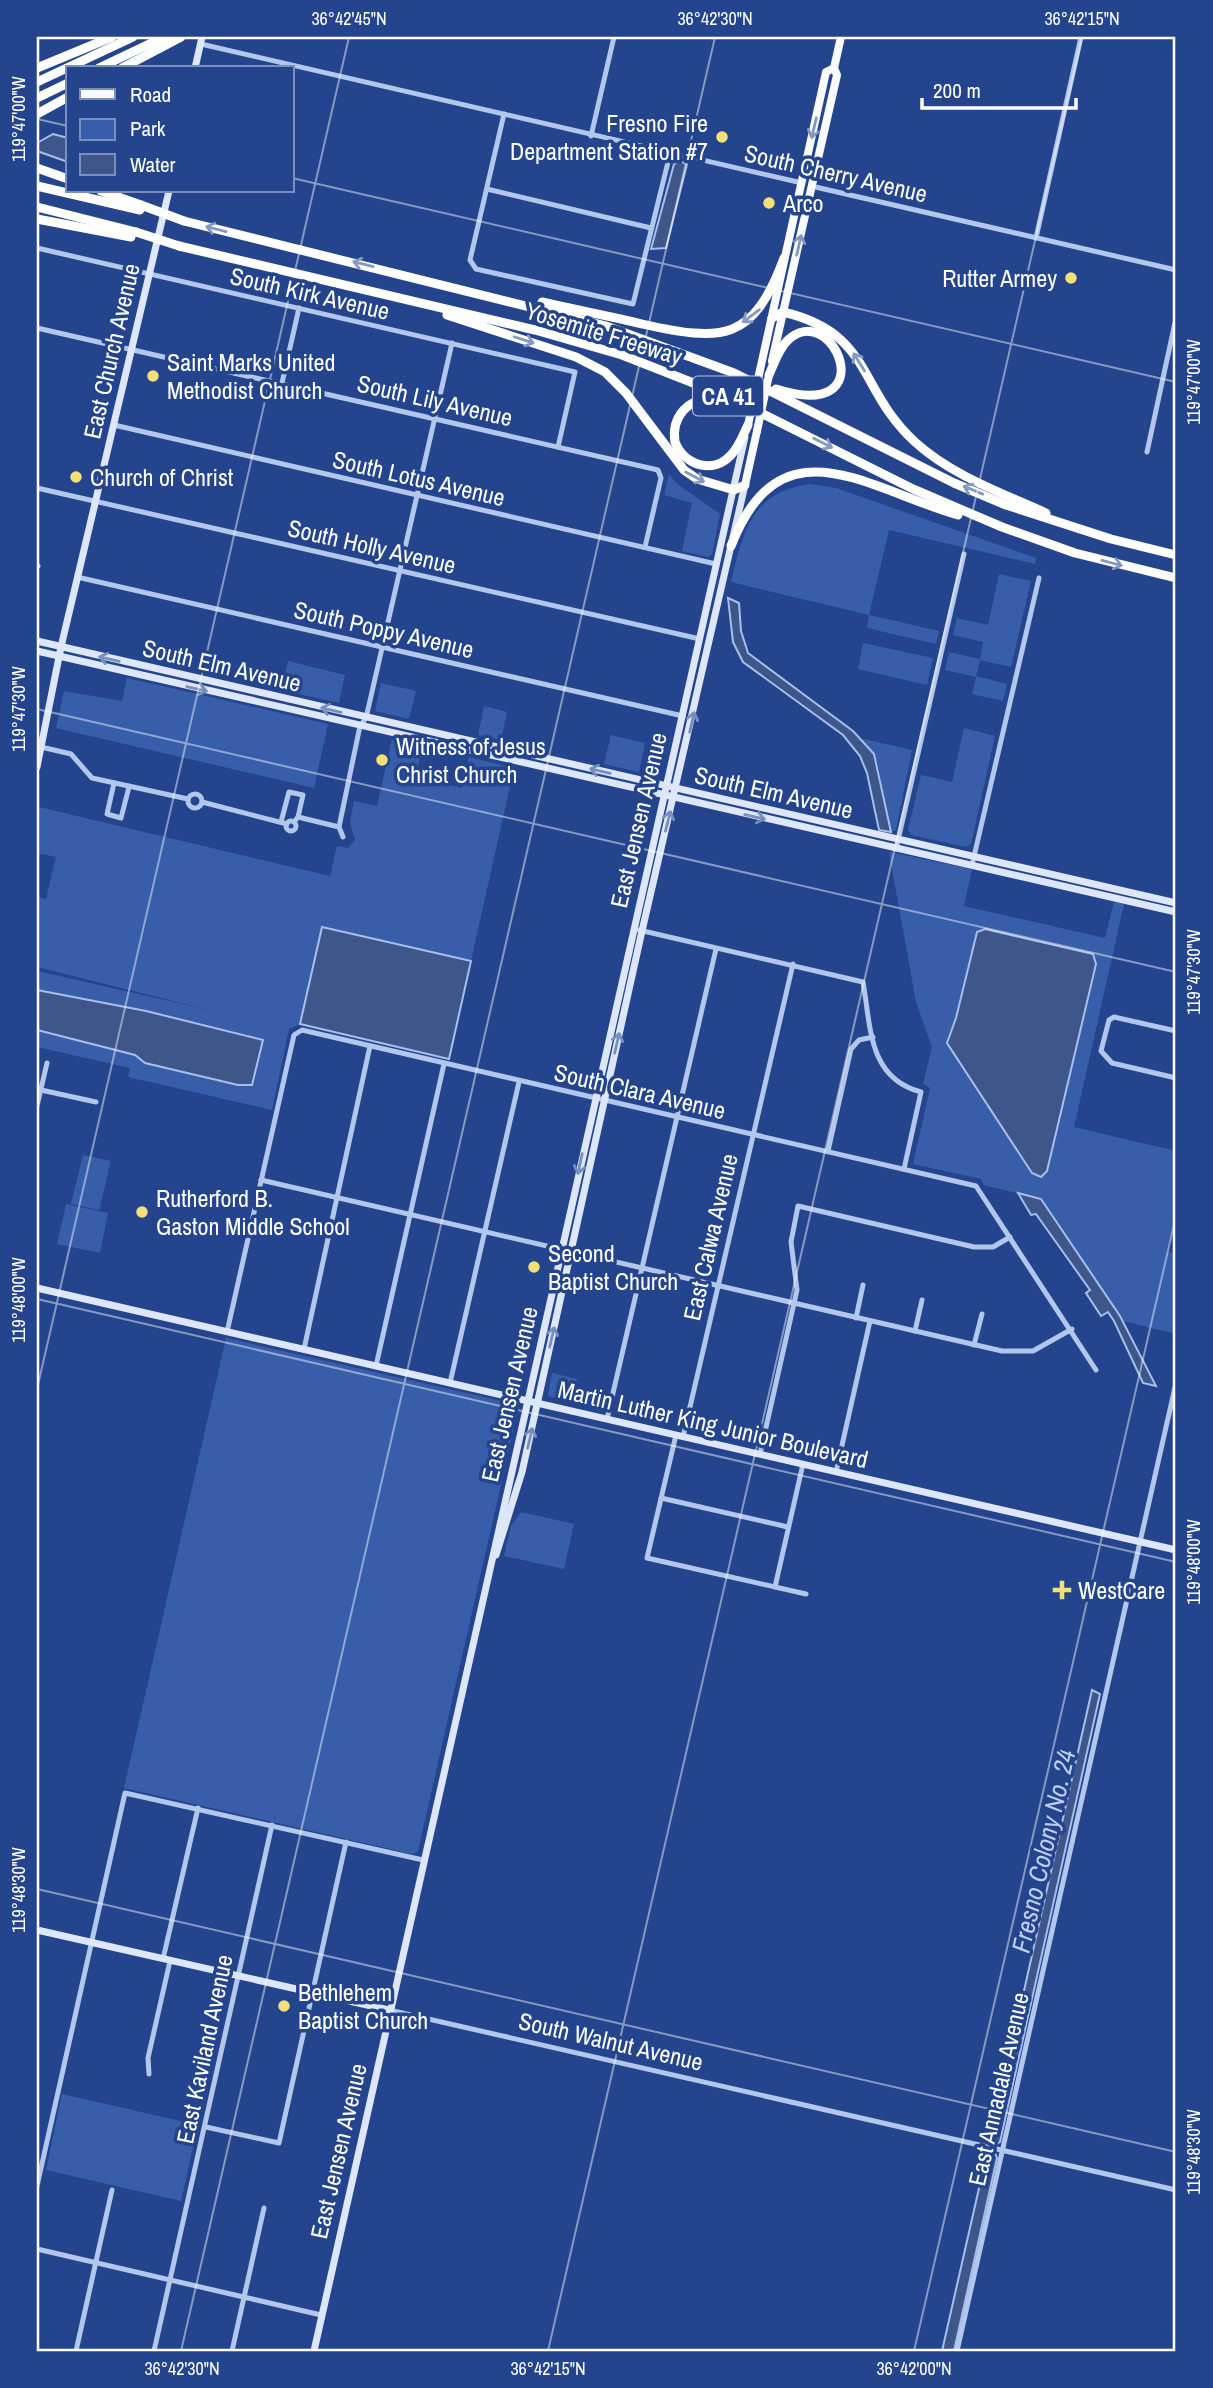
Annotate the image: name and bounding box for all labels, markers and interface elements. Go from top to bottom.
text: 36°42'45"N [311,6,387,31]
text: 36°42'30"N [677,6,753,31]
text: 36°42'15"N [1044,6,1120,31]
legend [66,66,294,192]
scale bar [922,66,1076,110]
text: 119°47'00"W [6,76,31,162]
text: 200 m [933,76,981,105]
text: Road [130,80,171,109]
place label: Fresno Fire Department Station #7 [510,107,708,167]
text: Park [130,114,166,143]
one-way arrow [806,116,820,139]
marker: Fresno Fire Department Station #7 [714,129,730,145]
street label: South Cherry Avenue [741,136,931,210]
text: Water [130,150,176,179]
place label: Arco [782,187,823,219]
marker: Arco [761,195,777,211]
one-way arrow [205,222,228,235]
one-way arrow [793,234,806,257]
one-way arrow [353,257,375,270]
street label: South Kirk Avenue [227,259,393,327]
street label: East Church Avenue [75,260,147,442]
place label: Rutter Armey [942,262,1057,294]
marker: Rutter Armey [1063,270,1079,286]
street label: Yosemite Freeway [522,294,687,372]
one-way arrow [742,308,761,323]
one-way arrow [512,334,534,347]
text: 119°47'00"W [1181,339,1206,425]
place label: Saint Marks United Methodist Church [167,346,335,406]
one-way arrow [851,353,866,372]
street label: South Lily Avenue [354,367,516,433]
marker: Saint Marks United Methodist Church [145,368,161,384]
road number: CA 41 [693,376,763,416]
one-way arrow [812,437,833,451]
street label: South Lotus Avenue [330,443,508,513]
place label: Church of Christ [90,461,234,493]
marker: Church of Christ [68,469,84,485]
one-way arrow [684,470,705,484]
one-way arrow [962,483,984,496]
street label: South Holly Avenue [285,511,459,581]
one-way arrow [1100,557,1123,570]
street label: South Poppy Avenue [291,593,477,665]
street label: South Elm Avenue [140,631,304,699]
one-way arrow [98,651,121,665]
text: 119°47'30"W [6,666,31,752]
one-way arrow [185,683,208,696]
one-way arrow [320,702,343,716]
one-way arrow [685,711,699,734]
street label: East Jensen Avenue [602,729,674,911]
place label: Witness of Jesus Christ Church [396,730,546,790]
marker: Witness of Jesus Christ Church [374,752,390,768]
street label: South Elm Avenue [692,758,856,826]
one-way arrow [589,764,612,778]
one-way arrow [662,810,675,833]
one-way arrow [743,811,766,824]
text: 119°47'30"W [1181,929,1206,1015]
one-way arrow [611,1032,624,1055]
street label: South Clara Avenue [551,1056,729,1126]
street label: East Calwa Avenue [675,1150,745,1324]
one-way arrow [572,1152,586,1175]
place label: Rutherford B. Gaston Middle School [156,1182,350,1242]
marker: Rutherford B. Gaston Middle School [134,1204,150,1220]
place label: Second Baptist Church [548,1237,678,1297]
text: 119°48'00"W [6,1257,31,1343]
marker: Second Baptist Church [526,1259,542,1275]
street label: East Jensen Avenue [473,1303,545,1485]
one-way arrow [546,1326,560,1349]
street label: Martin Luther King Junior Boulevard [555,1373,871,1475]
one-way arrow [524,1427,537,1449]
text: 119°48'00"W [1181,1519,1206,1605]
place label: WestCare [1078,1574,1165,1606]
marker: WestCare [1052,1580,1072,1600]
water label: Fresno Colony No. 24 [1003,1746,1083,1956]
text: 119°48'30"W [6,1847,31,1933]
street label: East Kaviland Avenue [168,1952,240,2146]
place label: Bethlehem Baptist Church [298,1976,428,2036]
street label: East Annadale Avenue [960,1989,1036,2189]
marker: Bethlehem Baptist Church [276,1998,292,2014]
street label: South Walnut Avenue [516,2004,706,2078]
street label: East Jensen Avenue [302,2060,374,2242]
text: 119°48'30"W [1181,2109,1206,2195]
text: 36°42'30"N [144,2356,220,2381]
text: 36°42'15"N [510,2356,586,2381]
text: 36°42'00"N [876,2356,952,2381]

